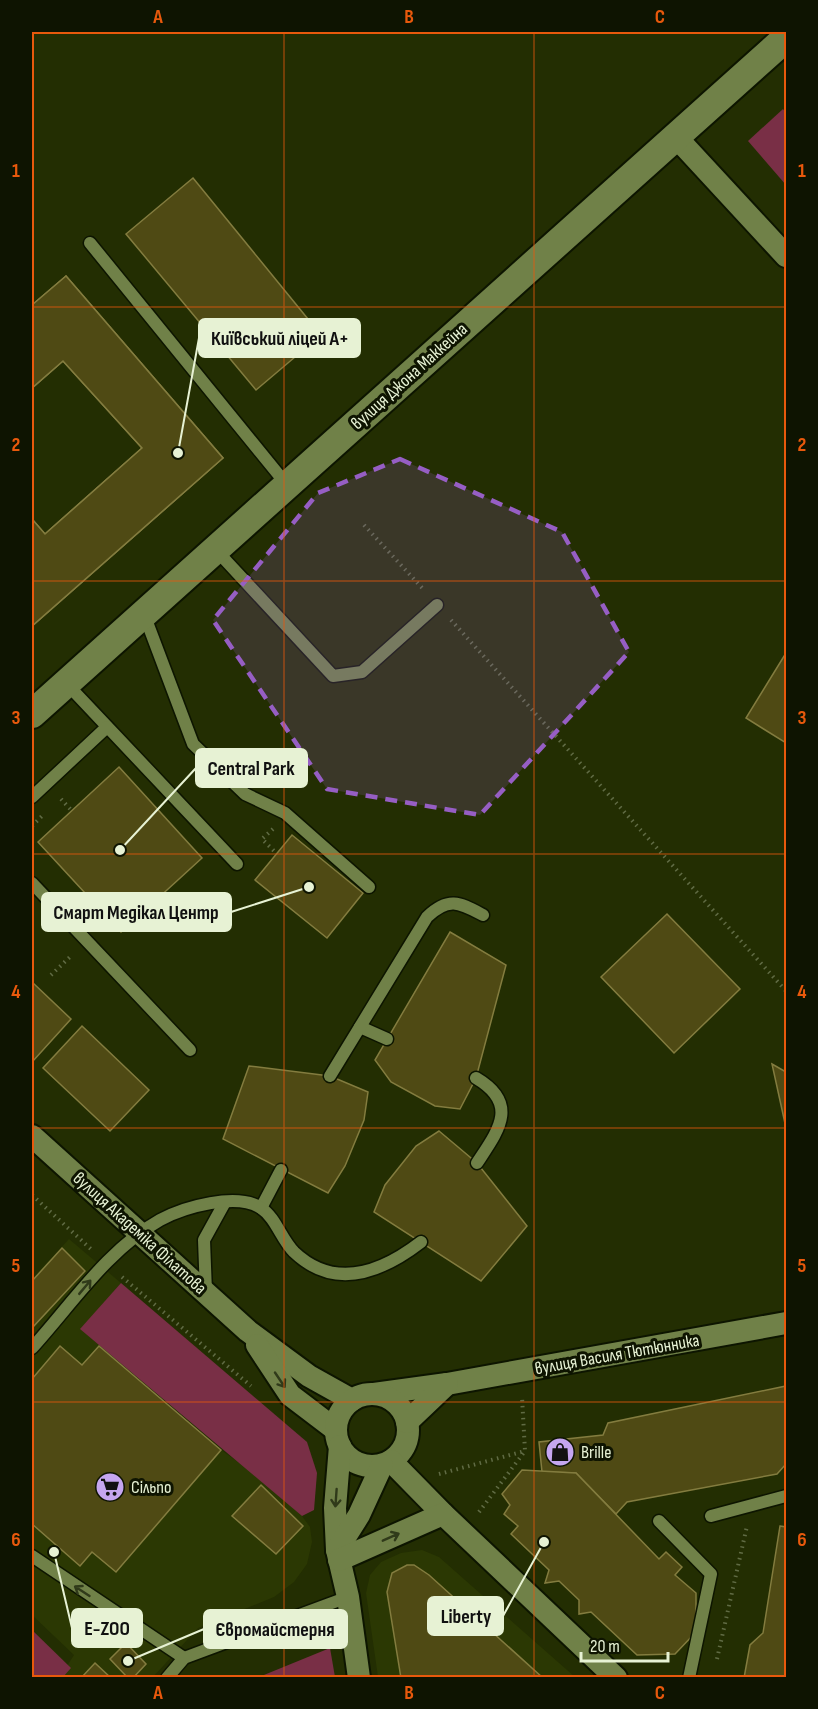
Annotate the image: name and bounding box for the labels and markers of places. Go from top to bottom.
callout: Київський ліцей А+ [199,319,360,357]
callout: Central Park [196,749,307,787]
callout: Смарт Медікал Центр [42,893,231,931]
shop icon: Brille [544,1436,576,1468]
place label: Brille [581,1442,611,1463]
supermarket icon: Сільпо [94,1471,126,1503]
place label: Сільпо [131,1477,172,1498]
callout: Liberty [428,1597,503,1635]
callout: E-ZOO [72,1609,142,1647]
callout: Євромайстерня [204,1610,347,1648]

